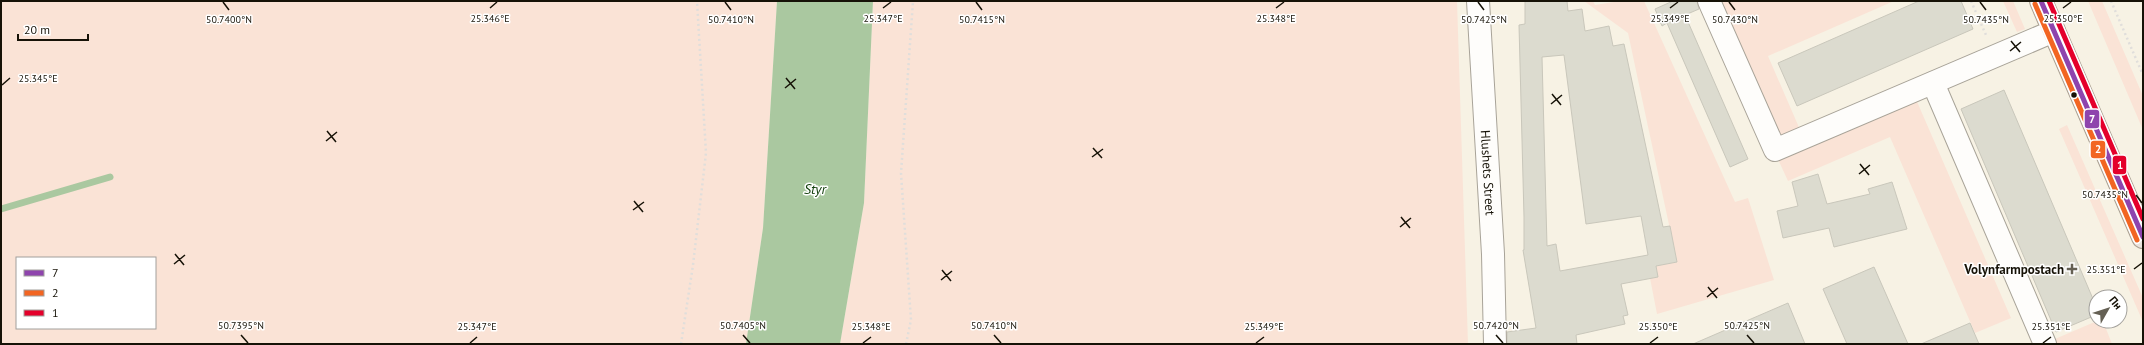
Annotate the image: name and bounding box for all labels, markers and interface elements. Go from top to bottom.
text: 25.346°E [471,12,510,25]
text: 25.347°E [864,12,903,25]
text: 25.348°E [1257,12,1296,25]
text: 25.349°E [1651,12,1690,25]
text: 25.350°E [2044,12,2083,25]
text: 50.7400°N [206,13,252,26]
text: 50.7410°N [708,13,754,26]
text: 50.7415°N [959,13,1005,26]
text: 50.7425°N [1461,13,1507,26]
text: 50.7430°N [1712,13,1758,26]
text: 50.7435°N [1963,13,2009,26]
scale bar [18,16,88,42]
text: 20 m [24,22,50,37]
text: 25.345°E [19,72,58,85]
unlabelled marker [2069,90,2079,100]
line badge: 7 [2084,109,2100,129]
text: 7 [2089,112,2095,126]
street label: Hlushets Street [1477,130,1499,216]
line badge: 2 [2090,140,2106,159]
text: 2 [2095,142,2101,156]
line badge: 1 [2112,155,2127,175]
text: 1 [2117,158,2123,172]
water label: Styr [804,180,827,198]
text: 50.7435°N [2082,188,2128,201]
legend [16,257,156,329]
place label: Volynfarmpostach [1963,261,2064,278]
text: 25.351°E [2087,263,2126,276]
marker: Volynfarmpostach [2067,264,2077,274]
text: 7 [52,265,59,280]
text: 2 [52,285,59,300]
north arrow [2088,289,2128,329]
text: Пн [2106,293,2125,312]
text: 1 [52,305,59,320]
text: 50.7395°N [218,319,264,332]
text: 50.7405°N [720,319,766,332]
text: 50.7410°N [971,319,1017,332]
text: 50.7420°N [1473,319,1519,332]
text: 50.7425°N [1724,319,1770,332]
text: 25.347°E [458,320,497,333]
text: 25.348°E [852,320,891,333]
text: 25.349°E [1245,320,1284,333]
text: 25.350°E [1639,320,1678,333]
text: 25.351°E [2032,320,2071,333]

